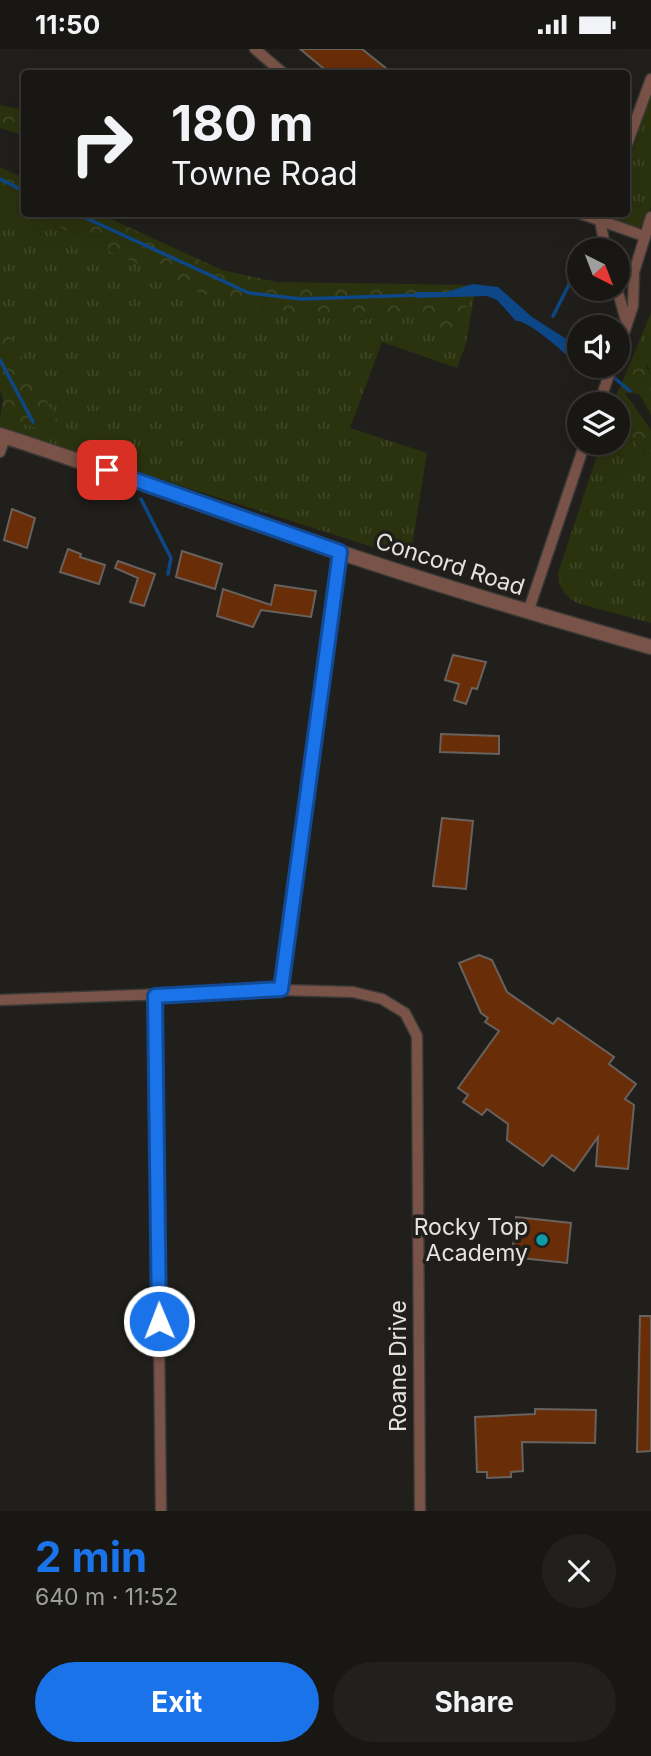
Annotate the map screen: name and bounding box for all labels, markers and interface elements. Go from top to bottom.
text: 11:50 [35,9,100,40]
text: 180 m [171,94,313,153]
icon: right [56,98,147,189]
text: Towne Road [171,154,358,193]
north arrow [567,238,630,301]
map controls [567,238,630,455]
button: sound [567,315,630,378]
button: layers [567,392,630,455]
pin [77,440,137,500]
icon: arrive [88,451,126,489]
street label: Concord Road [372,527,528,601]
place label: Rocky Top Academy [414,1213,528,1267]
marker: Rocky Top Academy [534,1232,550,1248]
position arrow [122,1284,196,1358]
street label: Roane Drive [384,1300,412,1432]
text: 2 min [35,1531,147,1582]
button: close [542,1534,616,1608]
text: 640 m · 11:52 [35,1583,178,1611]
button: Exit [35,1662,319,1742]
button: Share [333,1662,616,1742]

